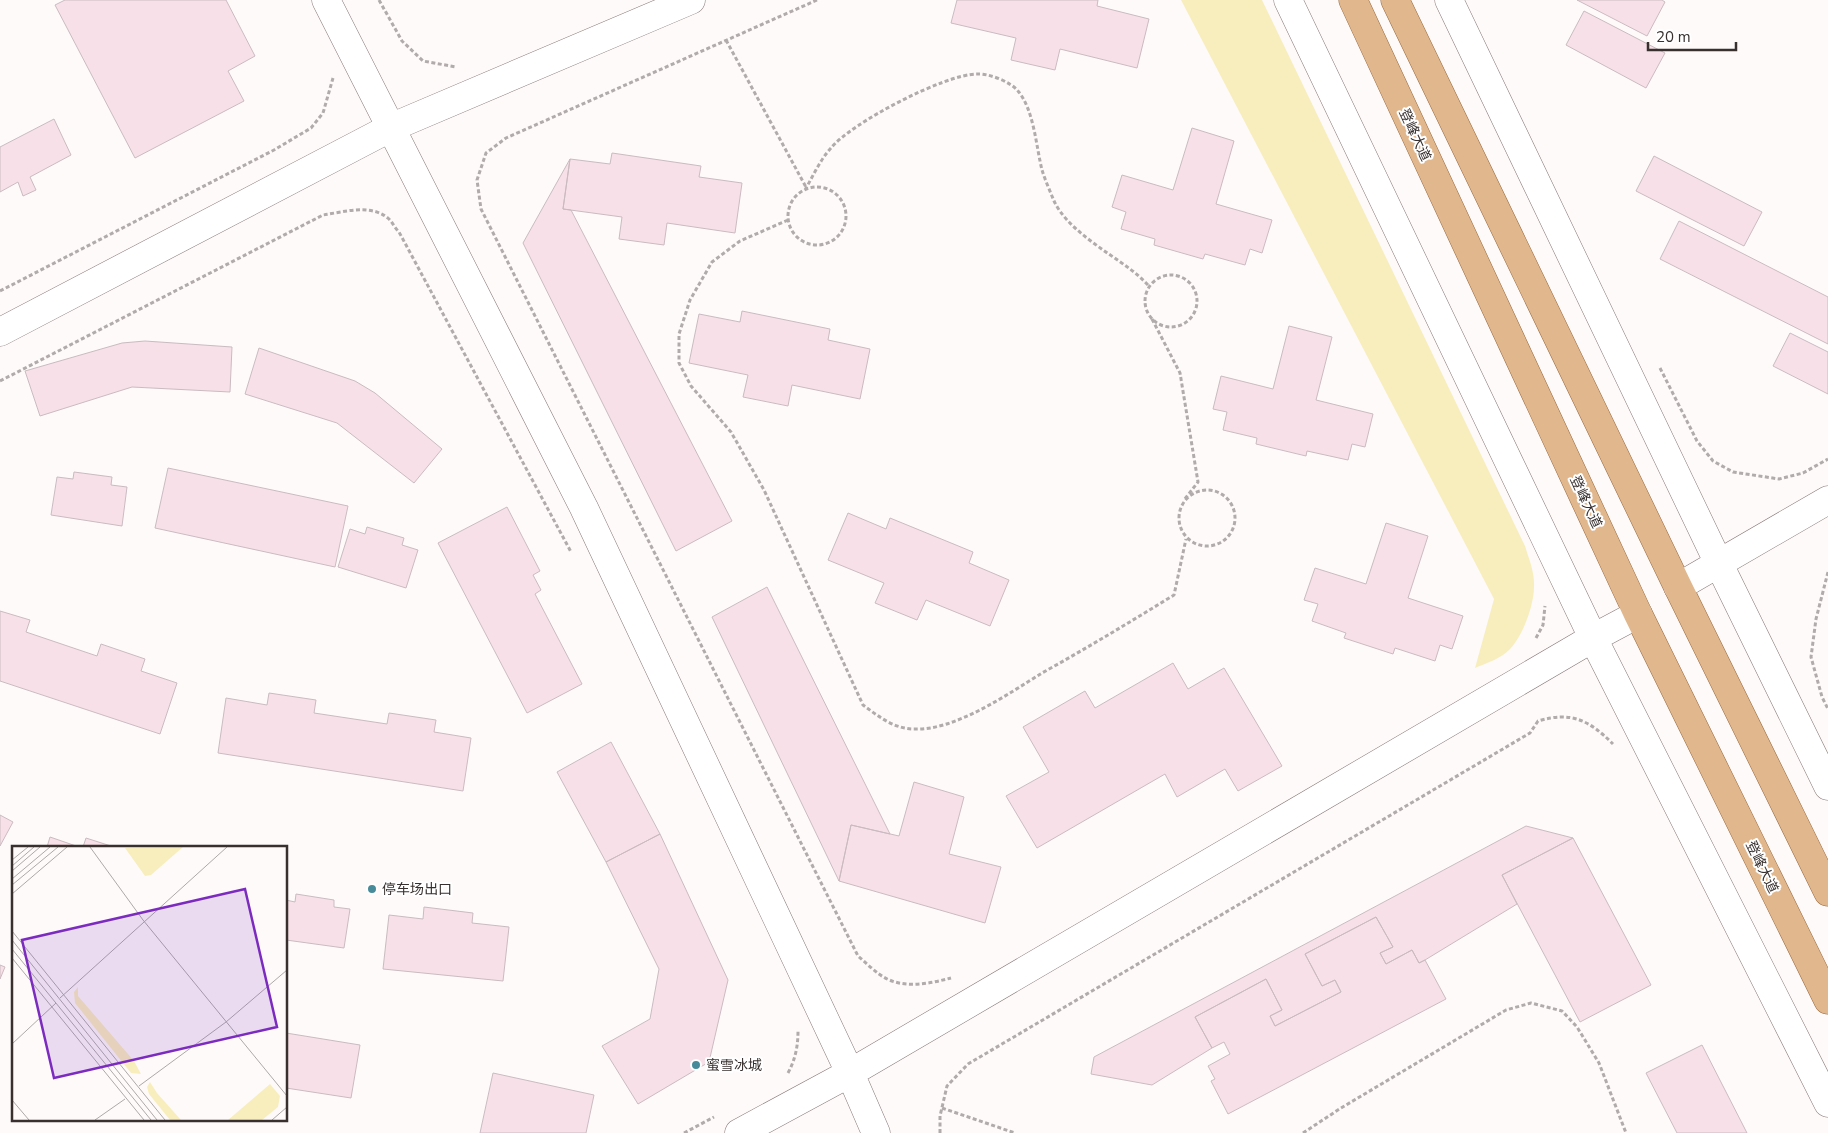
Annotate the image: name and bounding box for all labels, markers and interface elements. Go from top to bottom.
scale bar [1648,20,1736,52]
text: 20 m [1656,27,1691,47]
street label: 登峰大道 [1395,106,1435,164]
street label: 登峰大道 [1566,473,1606,531]
street label: 登峰大道 [1741,838,1783,896]
inset map [12,846,288,1120]
place label: 停车场出口 [382,880,452,899]
marker: 停车场出口 [366,883,378,895]
place label: 蜜雪冰城 [706,1056,762,1075]
marker: 蜜雪冰城 [690,1059,702,1071]

